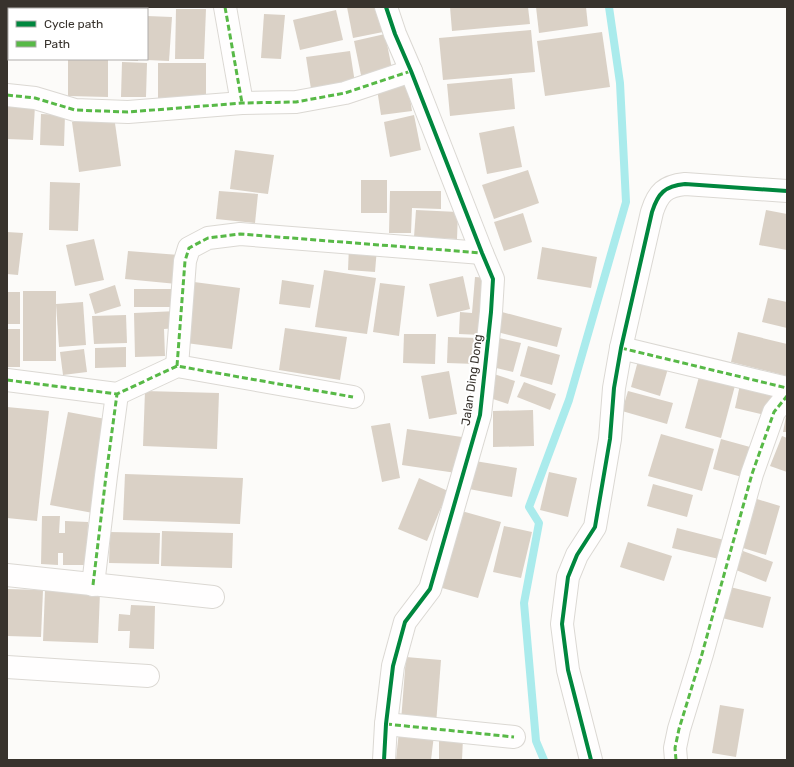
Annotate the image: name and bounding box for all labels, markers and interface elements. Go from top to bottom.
legend [8,8,148,60]
text: Cycle path [44,17,103,31]
text: Path [44,37,70,51]
street label: Jalan Ding Dong [459,333,485,427]

